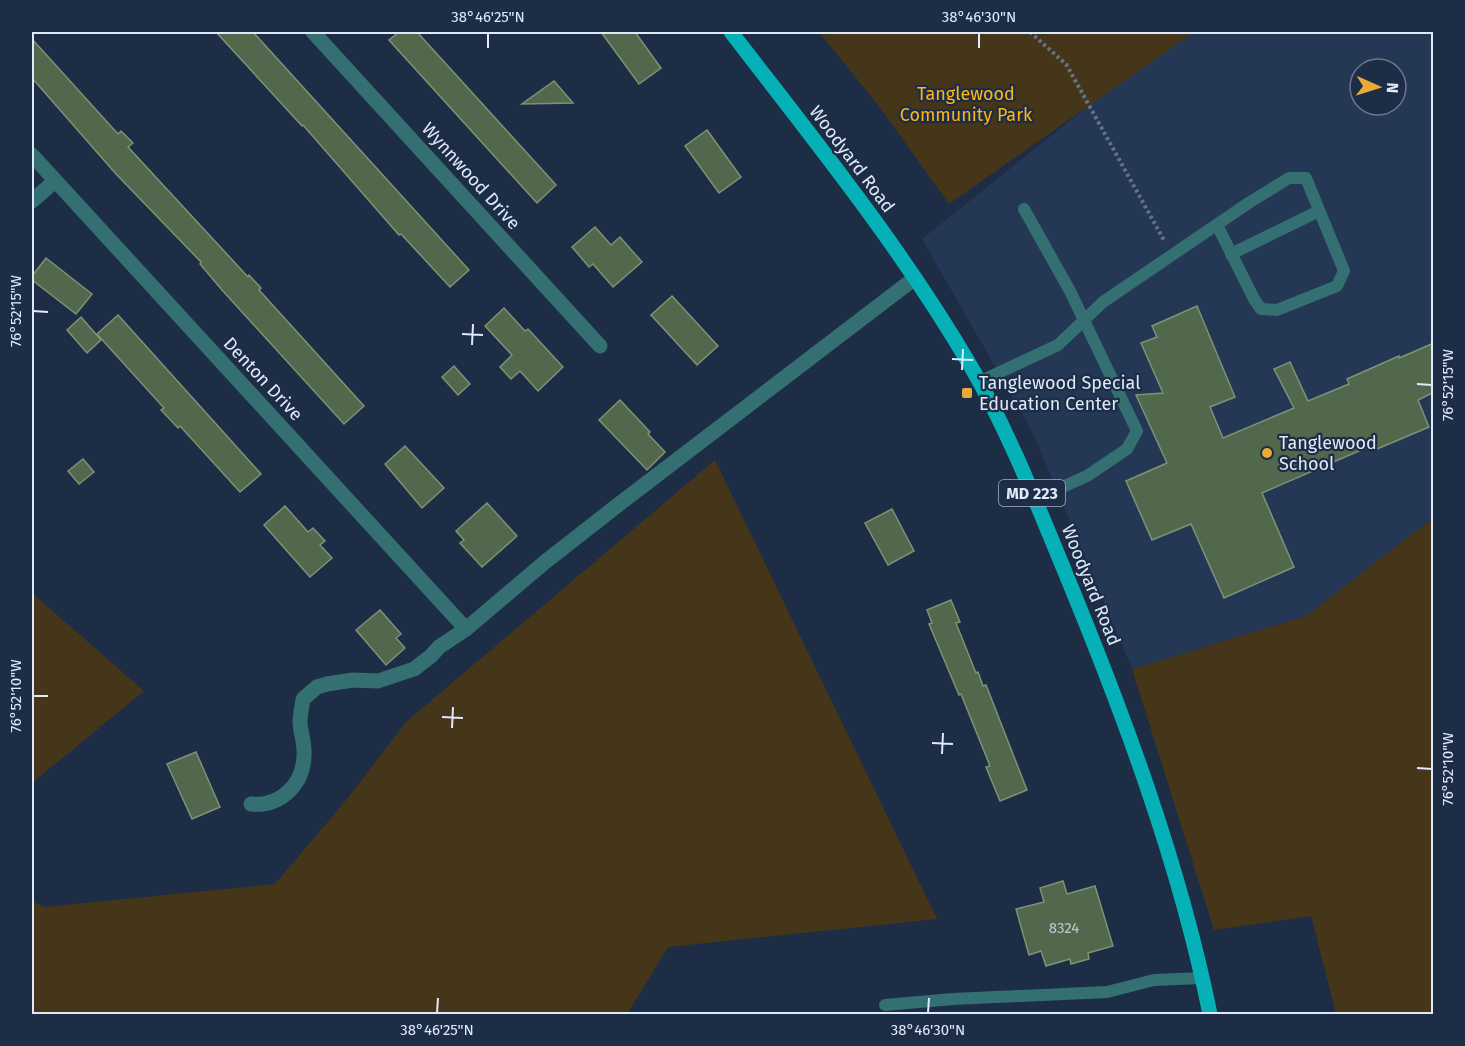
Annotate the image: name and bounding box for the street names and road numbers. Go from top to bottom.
street label: Woodyard Road [805,101,899,217]
street label: Wynnwood Drive [417,118,525,234]
street label: Denton Drive [219,333,307,425]
road number: MD 223 [999,480,1065,506]
street label: Woodyard Road [1057,521,1125,649]

